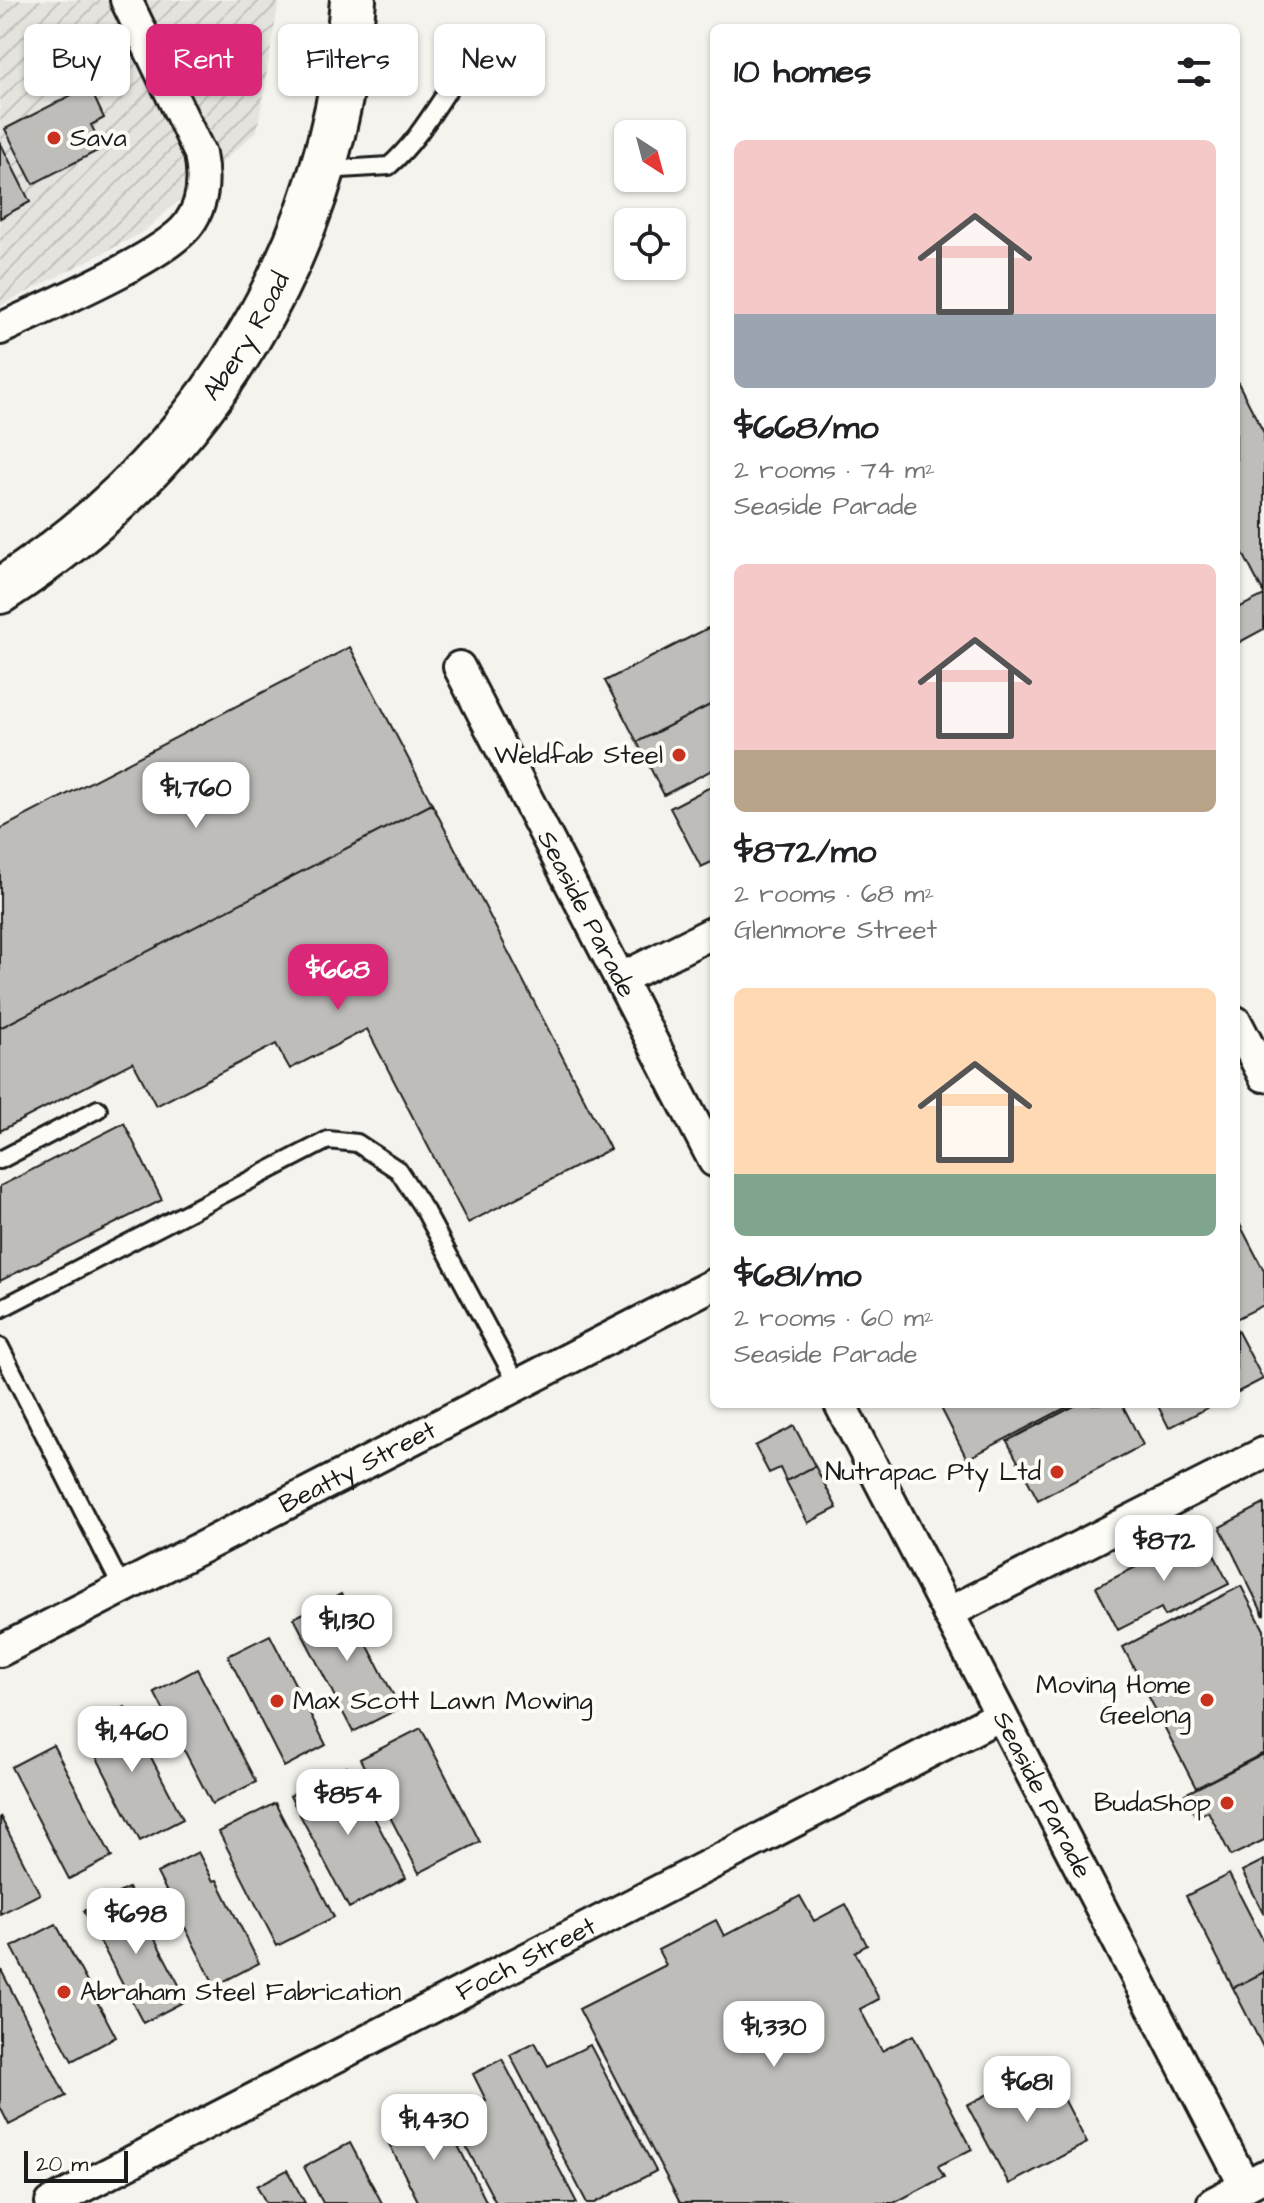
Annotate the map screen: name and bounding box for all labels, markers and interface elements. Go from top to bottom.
chip: Buy [24,24,130,96]
chip: Rent [146,24,262,96]
chip: Filters [278,24,418,96]
chip: New [434,24,545,96]
text: 10 homes [734,48,871,96]
icon: filters [1172,50,1216,94]
place label: Sava [70,120,127,156]
north arrow [614,120,686,192]
map controls [614,120,686,280]
marker: Sava [45,129,63,147]
icon: home [903,192,1047,336]
button: locate [614,208,686,280]
street label: Abery Road [194,266,299,408]
text: $668/mo [734,404,879,452]
text: 2 rooms · 74 m² [734,452,935,488]
text: Seaside Parade [734,488,918,524]
icon: home [903,616,1047,760]
place label: Weldfab Steel [494,737,663,773]
marker: Weldfab Steel [670,746,688,764]
pin: $1,760 [131,762,261,830]
text: $1,760 [160,770,232,806]
street label: Seaside Parade [528,824,645,1004]
text: $872/mo [734,828,876,876]
text: 2 rooms · 68 m² [734,876,934,912]
text: Glenmore Street [734,912,937,948]
pin: $668 [291,944,385,1012]
text: $668 [306,952,370,988]
icon: home [903,1040,1047,1184]
text: $681/mo [734,1252,862,1300]
text: 2 rooms · 60 m² [734,1300,934,1336]
text: Seaside Parade [734,1336,918,1372]
street label: Beatty Street [273,1412,443,1523]
place label: Nutrapac Pty Ltd [825,1454,1041,1492]
marker: Nutrapac Pty Ltd [1048,1463,1066,1481]
pin: $872 [1117,1515,1211,1583]
text: $872 [1133,1523,1195,1559]
pin: $1,130 [282,1595,412,1663]
text: $1,130 [319,1603,375,1639]
place label: Moving Home Geelong [1036,1667,1191,1735]
place label: Max Scott Lawn Mowing [293,1683,593,1721]
marker: Moving Home Geelong [1198,1691,1216,1709]
marker: Max Scott Lawn Mowing [268,1692,286,1710]
street label: Seaside Parade [984,1705,1101,1885]
pin: $1,460 [67,1706,197,1774]
text: $1,460 [96,1714,168,1750]
pin: $854 [301,1769,395,1837]
text: $854 [314,1777,382,1813]
place label: BudaShop [1094,1785,1211,1821]
marker: BudaShop [1218,1794,1236,1812]
pin: $698 [89,1888,183,1956]
text: $698 [105,1896,167,1932]
street label: Foch Street [450,1908,603,2010]
place label: Abraham Steel Fabrication [80,1974,401,2010]
marker: Abraham Steel Fabrication [55,1983,73,2001]
pin: $1,330 [709,2001,839,2069]
text: $1,330 [741,2009,807,2045]
pin: $681 [980,2056,1074,2124]
text: $681 [1002,2064,1052,2100]
pin: $1,430 [369,2094,499,2162]
text: $1,430 [399,2102,469,2138]
scale bar [24,2147,128,2183]
text: 20 m [36,2149,88,2180]

